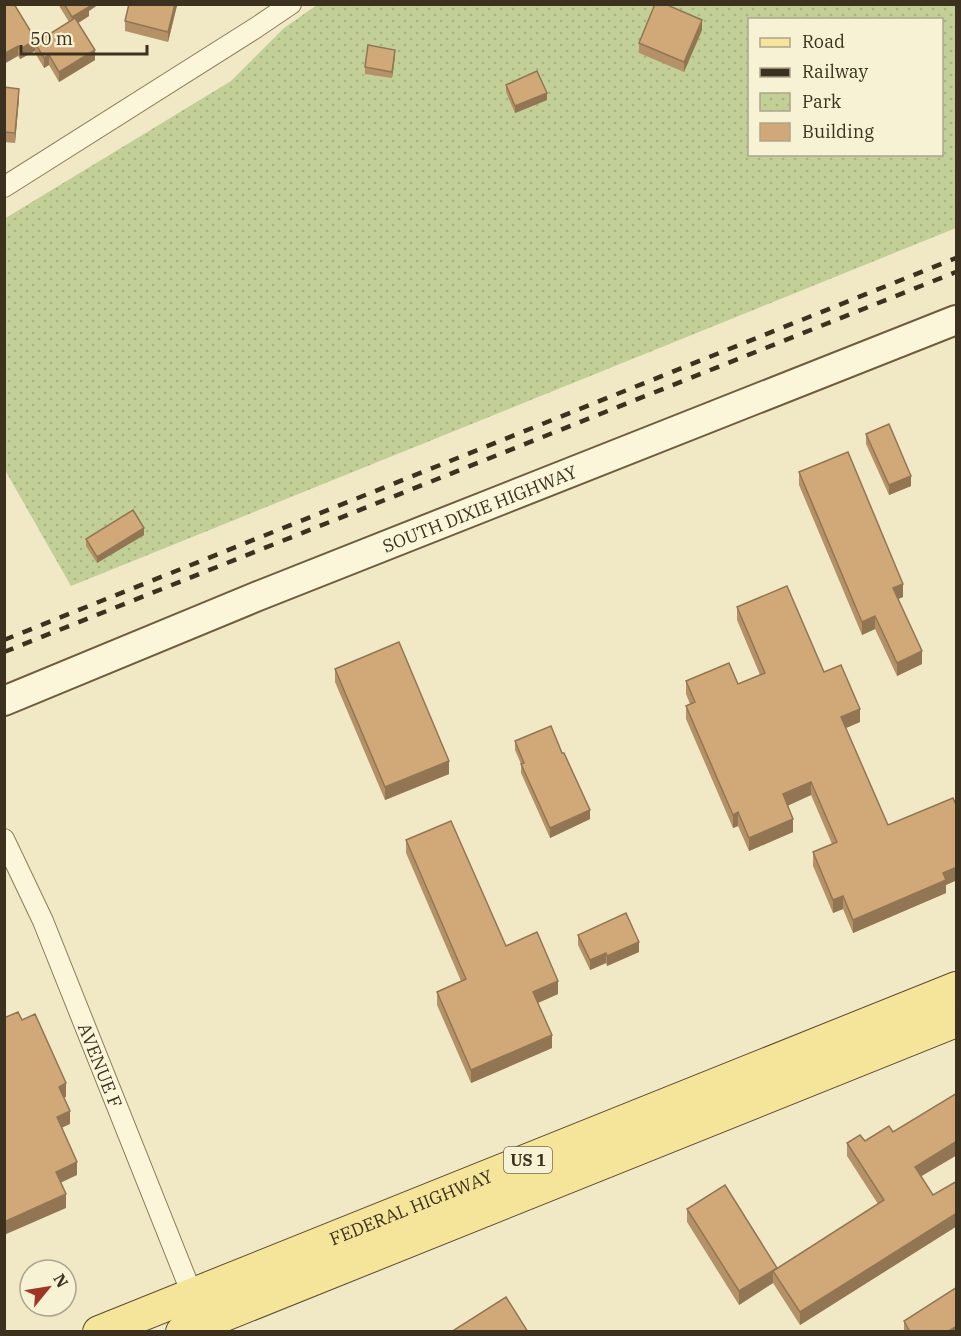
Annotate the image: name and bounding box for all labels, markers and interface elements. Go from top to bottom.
scale bar [21,18,147,56]
legend [748,18,943,156]
text: 50 m [30,27,73,50]
text: Road [802,30,845,53]
text: Railway [802,60,868,83]
text: Park [802,90,842,113]
text: Building [802,120,874,143]
street label: SOUTH DIXIE HIGHWAY [379,459,580,557]
street label: AVENUE F [73,1019,128,1111]
road number: US 1 [504,1147,552,1173]
street label: FEDERAL HIGHWAY [326,1164,496,1250]
north arrow [18,1258,78,1318]
text: N [49,1270,73,1291]

